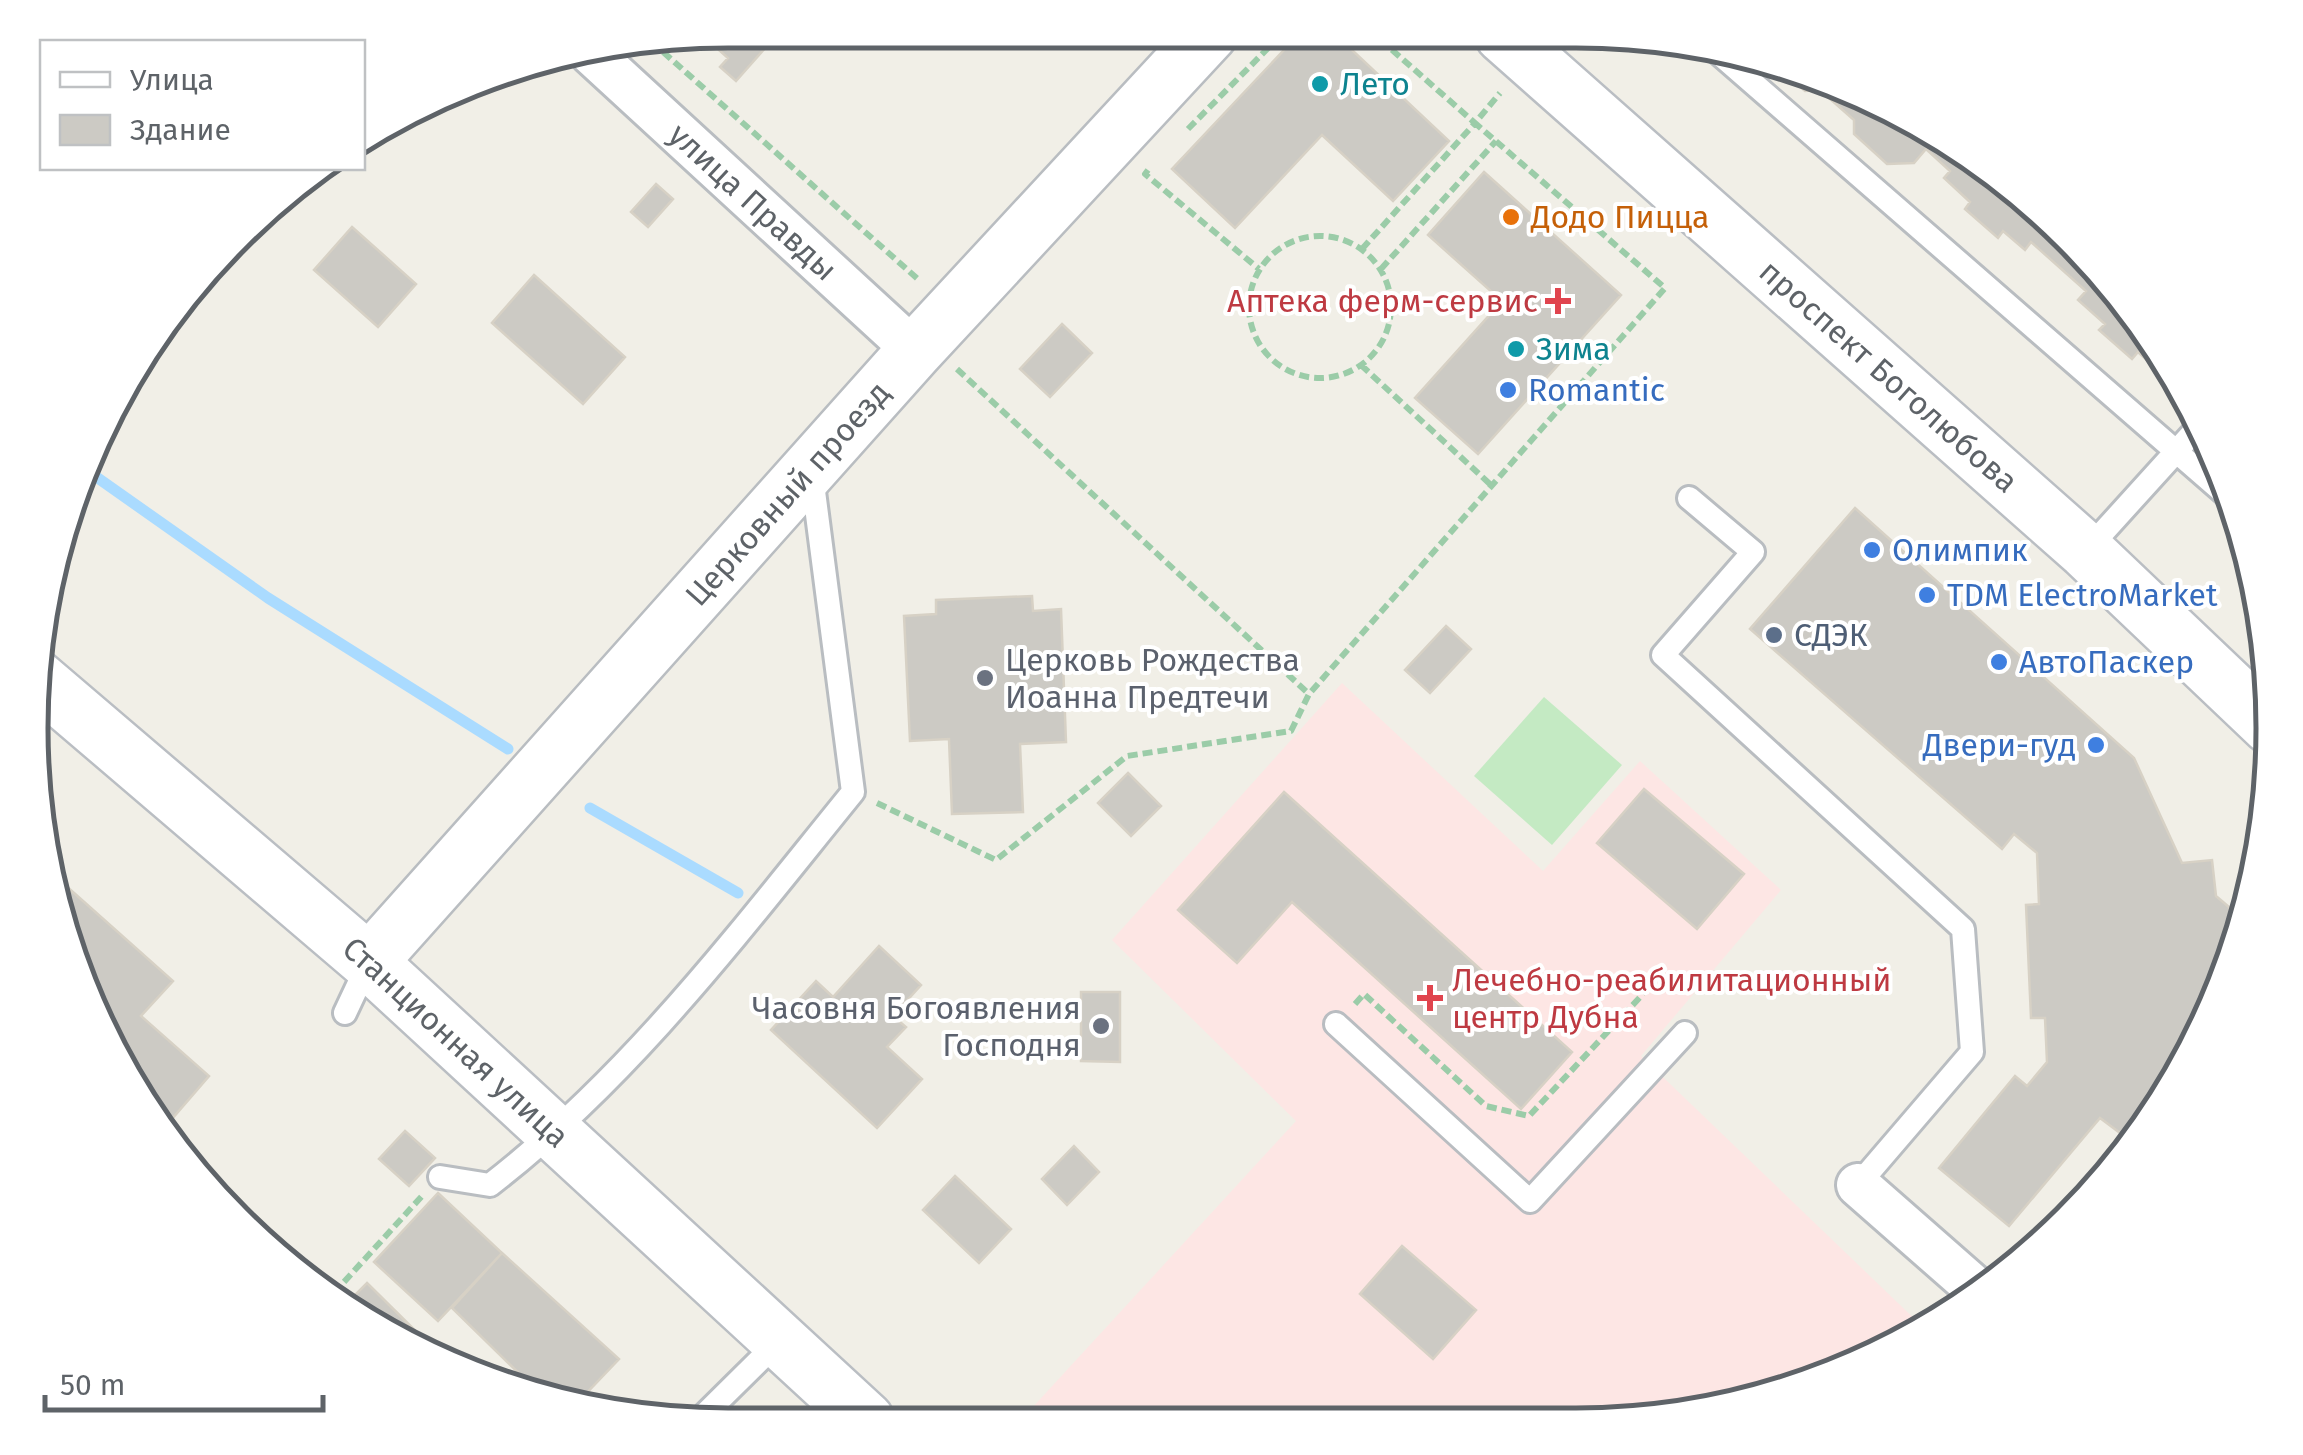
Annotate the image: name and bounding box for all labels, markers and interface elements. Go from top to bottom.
legend [40,40,365,170]
text: Улица [130,62,214,98]
place label: Лето [1340,65,1410,103]
marker: Лето [1309,73,1331,95]
text: Здание [130,112,231,148]
street label: улица Правды [661,115,845,289]
place label: Додо Пицца [1530,198,1710,236]
marker: Додо Пицца [1500,206,1522,228]
street label: проспект Боголюбова [1752,252,2026,501]
place label: Аптека ферм-сервис [1227,282,1538,320]
marker: Аптека ферм-сервис [1547,290,1569,312]
place label: Зима [1536,330,1611,368]
marker: Зима [1505,338,1527,360]
place label: Romantic [1528,371,1665,409]
street label: Церковный проезд [677,374,898,614]
marker: Romantic [1497,379,1519,401]
place label: Олимпик [1892,531,2028,569]
marker: Олимпик [1861,539,1883,561]
place label: TDM ElectroMarket [1947,576,2218,614]
marker: TDM ElectroMarket [1916,584,1938,606]
place label: СДЭК [1794,616,1868,654]
marker: СДЭК [1763,624,1785,646]
place label: Церковь Рождества Иоанна Предтечи [1005,641,1300,716]
place label: АвтоПаскер [2019,643,2194,681]
marker: АвтоПаскер [1988,651,2010,673]
marker: Церковь Рождества Иоанна Предтечи [974,667,996,689]
place label: Двери-гуд [1922,726,2076,764]
marker: Двери-гуд [2085,734,2107,756]
street label: Станционная улица [335,929,577,1155]
place label: Лечебно-реабилитационный центр Дубна [1452,961,1891,1036]
marker: Лечебно-реабилитационный центр Дубна [1417,985,1443,1011]
place label: Часовня Богоявления Господня [752,989,1081,1064]
marker: Часовня Богоявления Господня [1090,1015,1112,1037]
scale bar [45,1350,322,1412]
text: 50 m [60,1367,125,1403]

